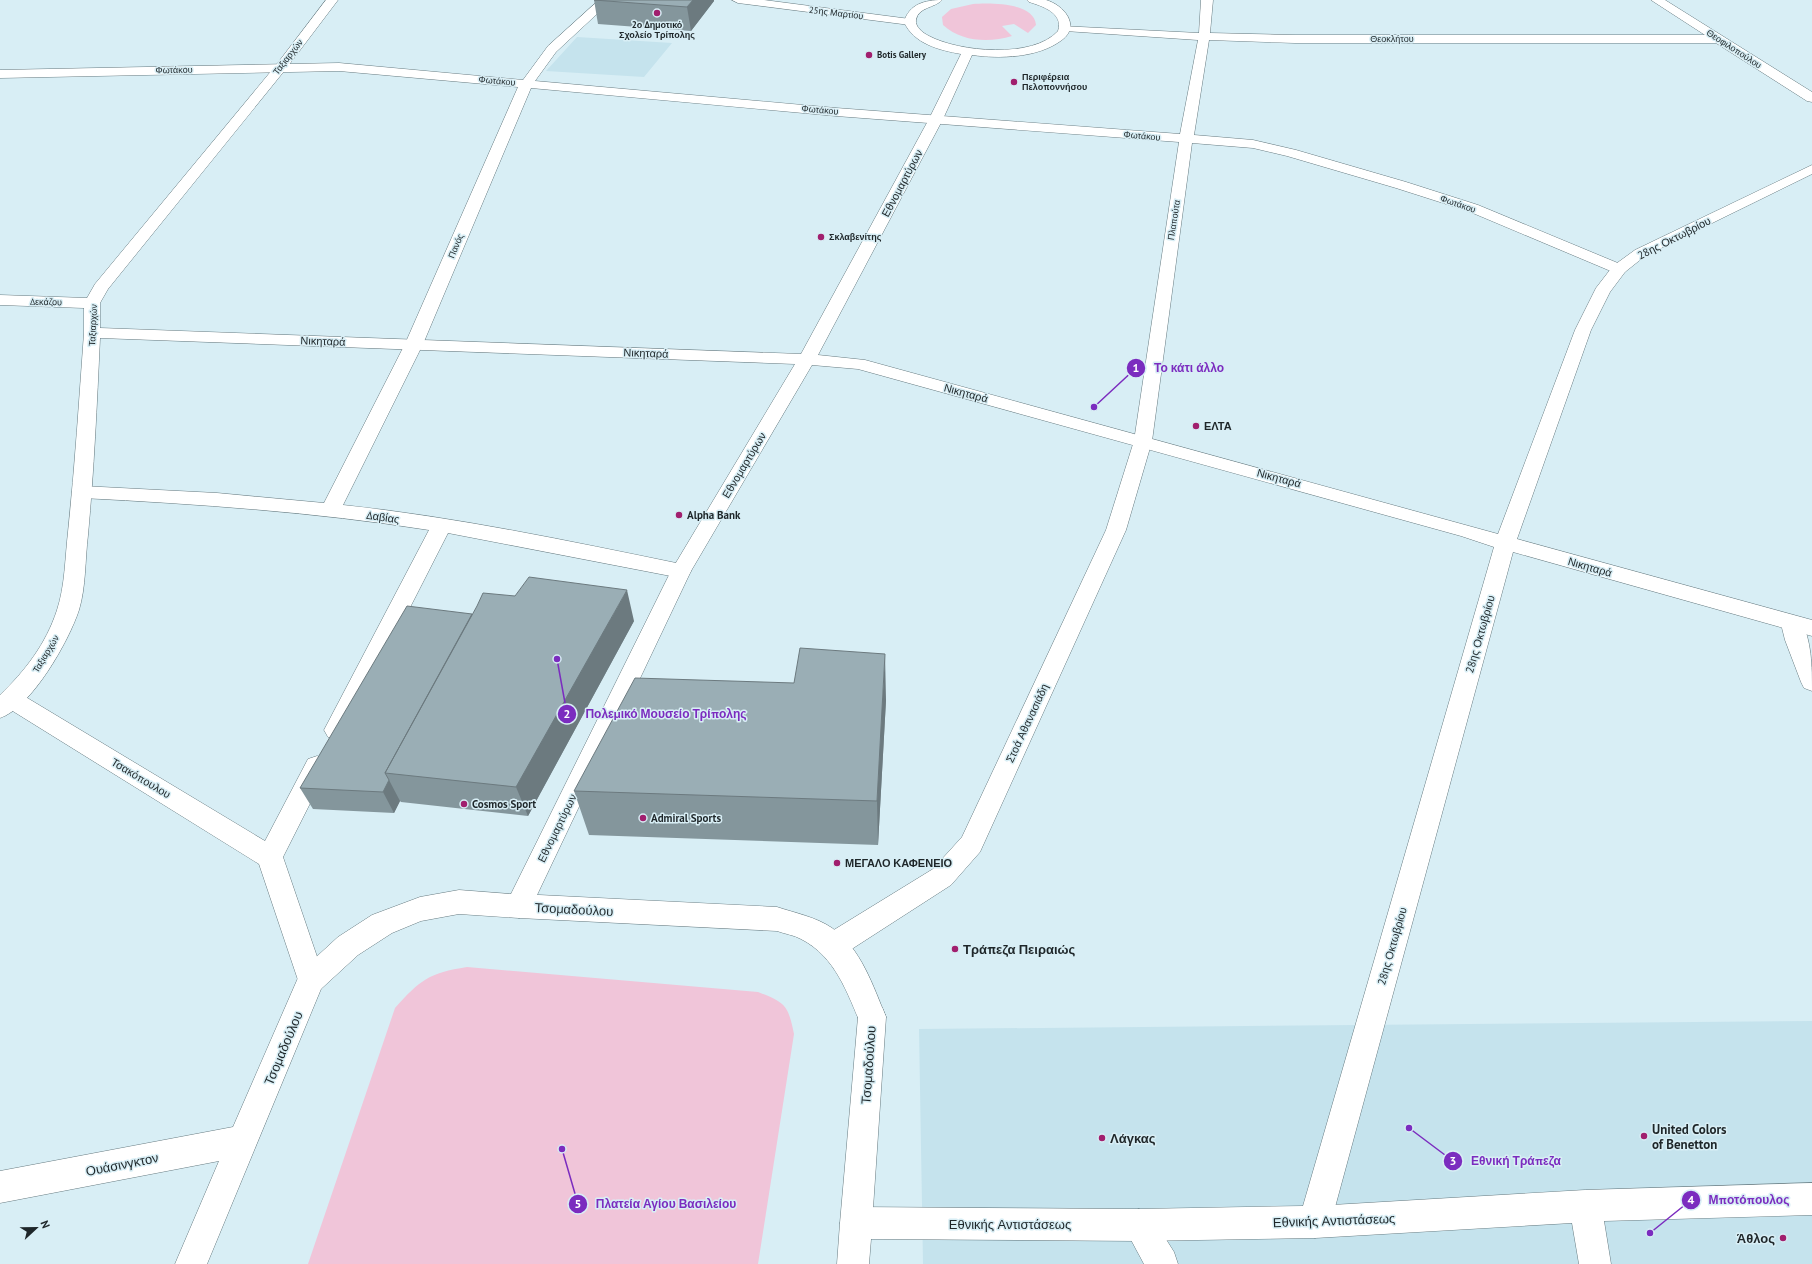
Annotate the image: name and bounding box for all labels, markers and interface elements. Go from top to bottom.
street label: 25ης Μαρτίου [808,4,864,21]
marker: 2ο Δημοτικό Σχολείο Τρίπολης [652,8,662,18]
place label: 2ο Δημοτικό Σχολείο Τρίπολης [619,19,695,40]
street label: Θεοφιλοπούλου [1705,27,1764,71]
street label: Θεοκλήτου [1370,33,1414,44]
street label: Ταξιαρχών [270,36,305,77]
place label: Botis Gallery [877,49,927,60]
marker: Botis Gallery [864,50,874,60]
street label: Φωτάκου [155,64,193,75]
place label: Περιφέρεια Πελοποννήσου [1022,71,1087,92]
street label: Φωτάκου [478,73,516,88]
marker: Περιφέρεια Πελοποννήσου [1009,77,1019,87]
street label: Φωτάκου [801,102,839,117]
street label: Φωτάκου [1123,128,1161,143]
street label: Εθνομαρτύρων [878,146,926,219]
street label: Φωτάκου [1439,192,1478,215]
street label: Πλαπούτα [1165,199,1182,241]
street label: 28ης Οκτωβρίου [1635,214,1713,262]
street label: Πανός [445,231,466,260]
place label: Σκλαβενίτης [829,231,882,242]
marker: Σκλαβενίτης [816,232,826,242]
street label: Δεκάζου [30,296,62,307]
street label: Ταξιαρχών [86,303,99,346]
street label: Νικηταρά [300,333,346,349]
street label: Νικηταρά [623,345,669,361]
callout: Το κάτι άλλο [1126,356,1233,380]
text: 1 [1133,360,1139,375]
text: Το κάτι άλλο [1154,360,1224,375]
street label: Νικηταρά [942,380,990,406]
place label: ΕΛΤΑ [1204,419,1232,433]
marker: ΕΛΤΑ [1191,421,1201,431]
street label: Εθνομαρτύρων [719,429,769,500]
street label: Νικηταρά [1255,465,1303,491]
street label: Δαβίας [366,508,400,526]
place label: Alpha Bank [687,508,741,522]
marker: Alpha Bank [674,510,684,520]
street label: Νικηταρά [1566,554,1614,580]
street label: 28ης Οκτωβρίου [1462,593,1498,675]
street label: Ταξιαρχών [30,632,61,675]
street label: Στοά Αθανασιάδη [1003,681,1051,765]
callout: Πολεμικό Μουσείο Τρίπολης [557,702,754,726]
text: 2 [564,706,570,721]
text: Πολεμικό Μουσείο Τρίπολης [585,706,747,721]
street label: Τσακόπουλου [109,755,173,801]
street label: Εθνομαρτύρων [534,791,580,864]
place label: Cosmos Sport [472,797,536,811]
marker: Cosmos Sport [459,799,469,809]
place label: Admiral Sports [651,811,721,825]
marker: Admiral Sports [638,813,648,823]
place label: ΜΕΓΑΛΟ ΚΑΦΕΝΕΙΟ [845,856,953,870]
marker: ΜΕΓΑΛΟ ΚΑΦΕΝΕΙΟ [832,858,842,868]
street label: Τσομαδούλου [534,899,614,920]
street label: 28ης Οκτωβρίου [1374,905,1410,987]
place label: Τράπεζα Πειραιώς [963,941,1076,958]
marker: Τράπεζα Πειραιώς [950,944,960,954]
street label: Τσομαδούλου [260,1009,307,1088]
street label: Τσομαδούλου [857,1025,880,1105]
place label: United Colors of Benetton [1652,1121,1727,1153]
place label: Λάγκας [1110,1130,1156,1147]
marker: United Colors of Benetton [1639,1131,1649,1141]
marker: Λάγκας [1097,1133,1107,1143]
street label: Ουάσινγκτον [84,1149,160,1180]
callout: Εθνική Τράπεζα [1443,1149,1569,1173]
text: 3 [1450,1153,1456,1168]
text: Εθνική Τράπεζα [1471,1153,1562,1168]
callout: Μποτόπουλος [1681,1188,1798,1212]
callout: Πλατεία Αγίου Βασιλείου [568,1192,745,1216]
text: 4 [1688,1192,1695,1207]
text: Μποτόπουλος [1709,1192,1789,1207]
text: 5 [575,1196,581,1211]
text: Πλατεία Αγίου Βασιλείου [596,1196,736,1211]
north arrow [16,1208,56,1248]
street label: Εθνικής Αντιστάσεως [1273,1210,1396,1231]
street label: Εθνικής Αντιστάσεως [949,1216,1071,1233]
text: N [37,1218,53,1230]
place label: Άθλος [1737,1230,1775,1247]
marker: Άθλος [1778,1233,1788,1243]

